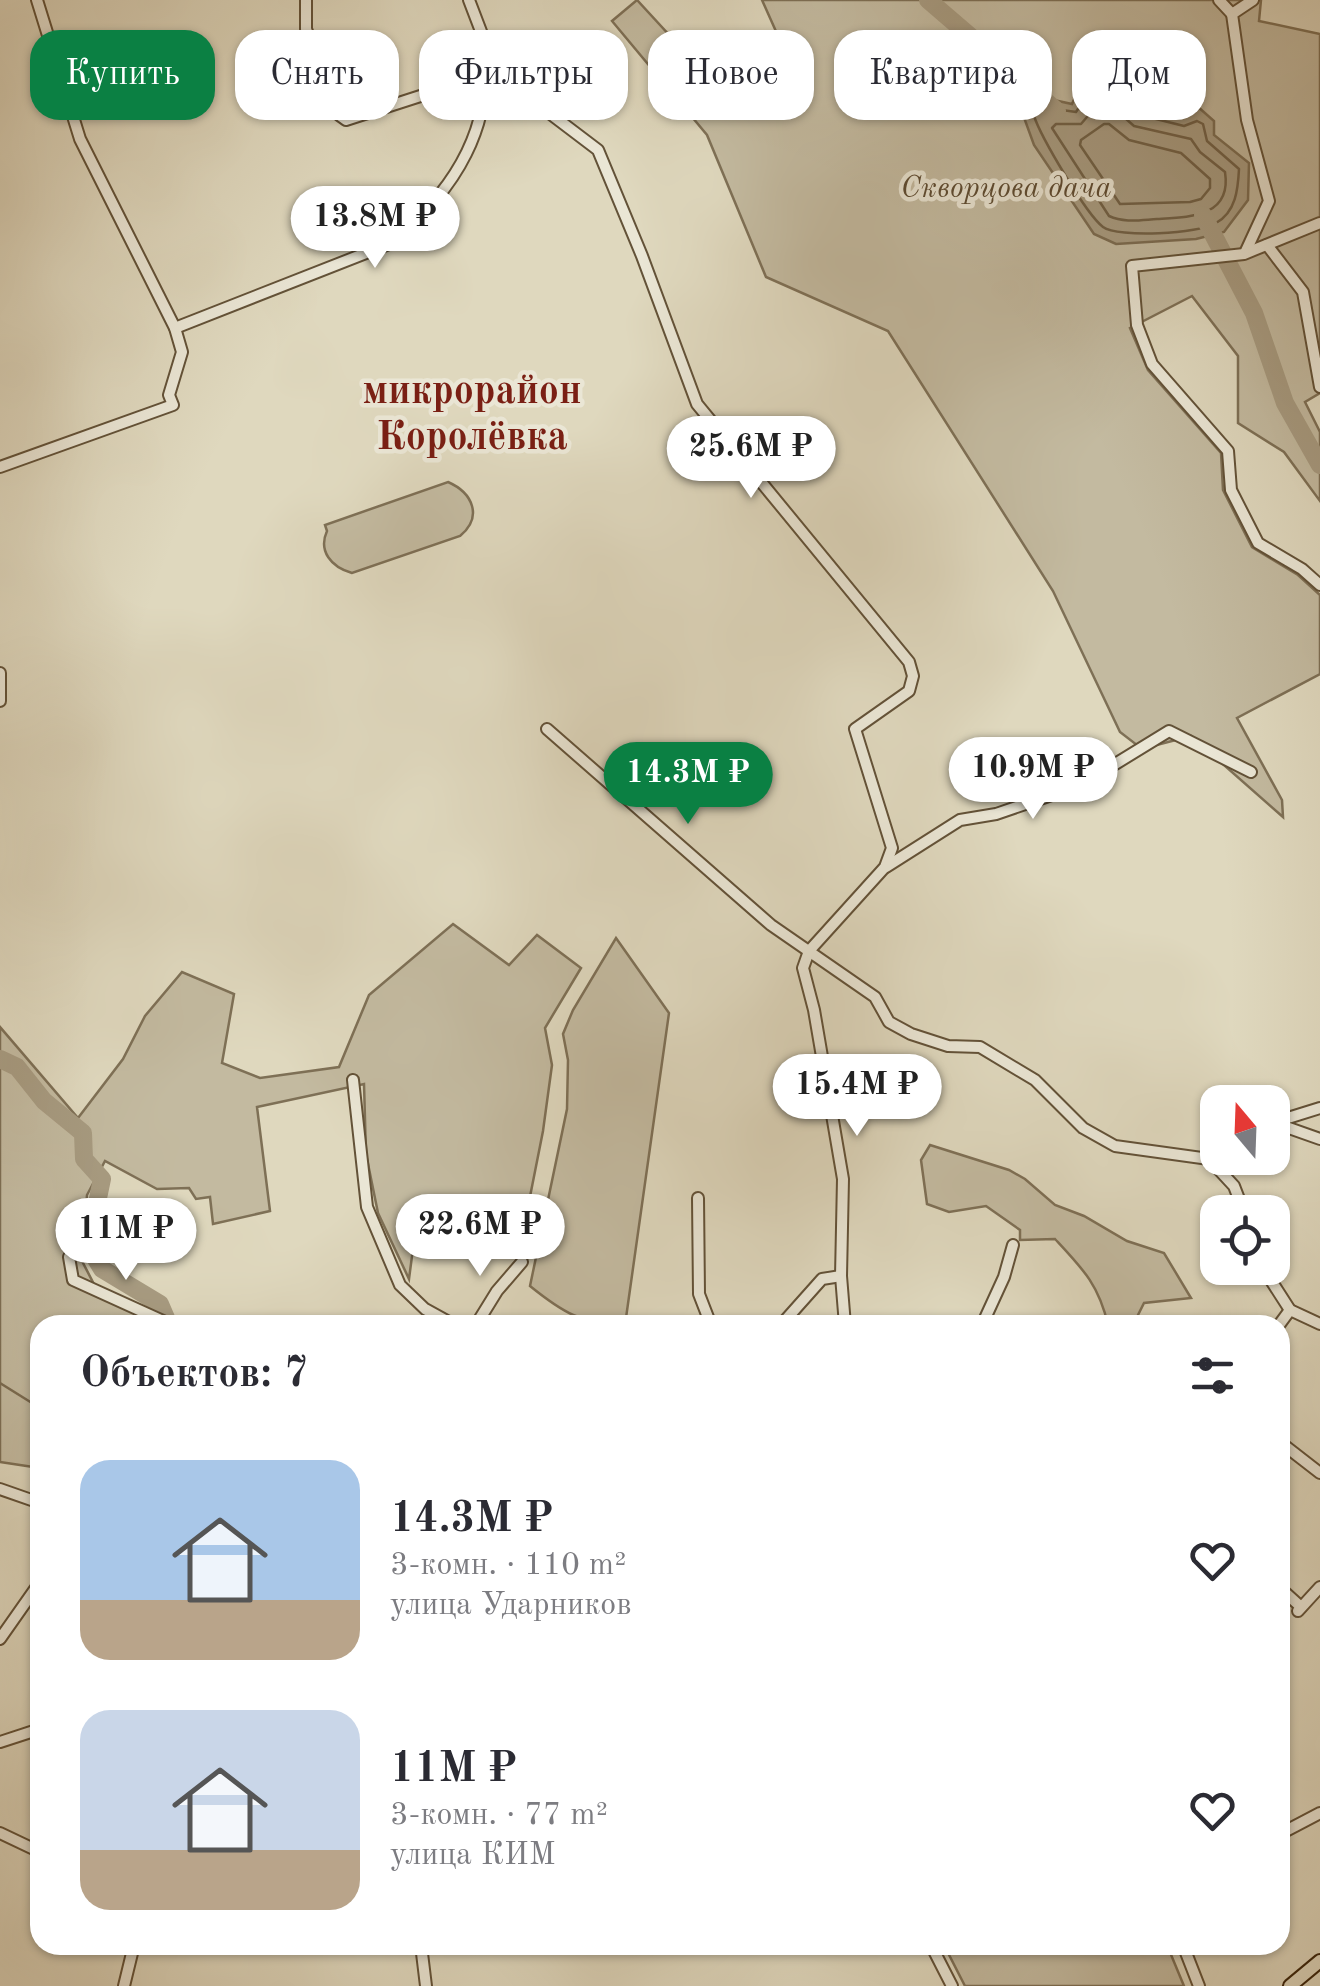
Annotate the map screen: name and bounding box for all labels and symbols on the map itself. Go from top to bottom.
park label: Скворцова дача [900,174,1112,204]
pin: 13.8M ₽ [283,186,467,271]
district label: микрорайон Королёвка [362,373,582,459]
pin: 25.6M ₽ [659,416,843,501]
pin: 10.9M ₽ [941,737,1125,822]
pin: 14.3M ₽ [596,742,780,827]
pin: 15.4M ₽ [765,1054,949,1139]
north arrow [1200,1085,1290,1175]
pin: 22.6M ₽ [388,1194,572,1279]
pin: 11M ₽ [56,1198,196,1283]

